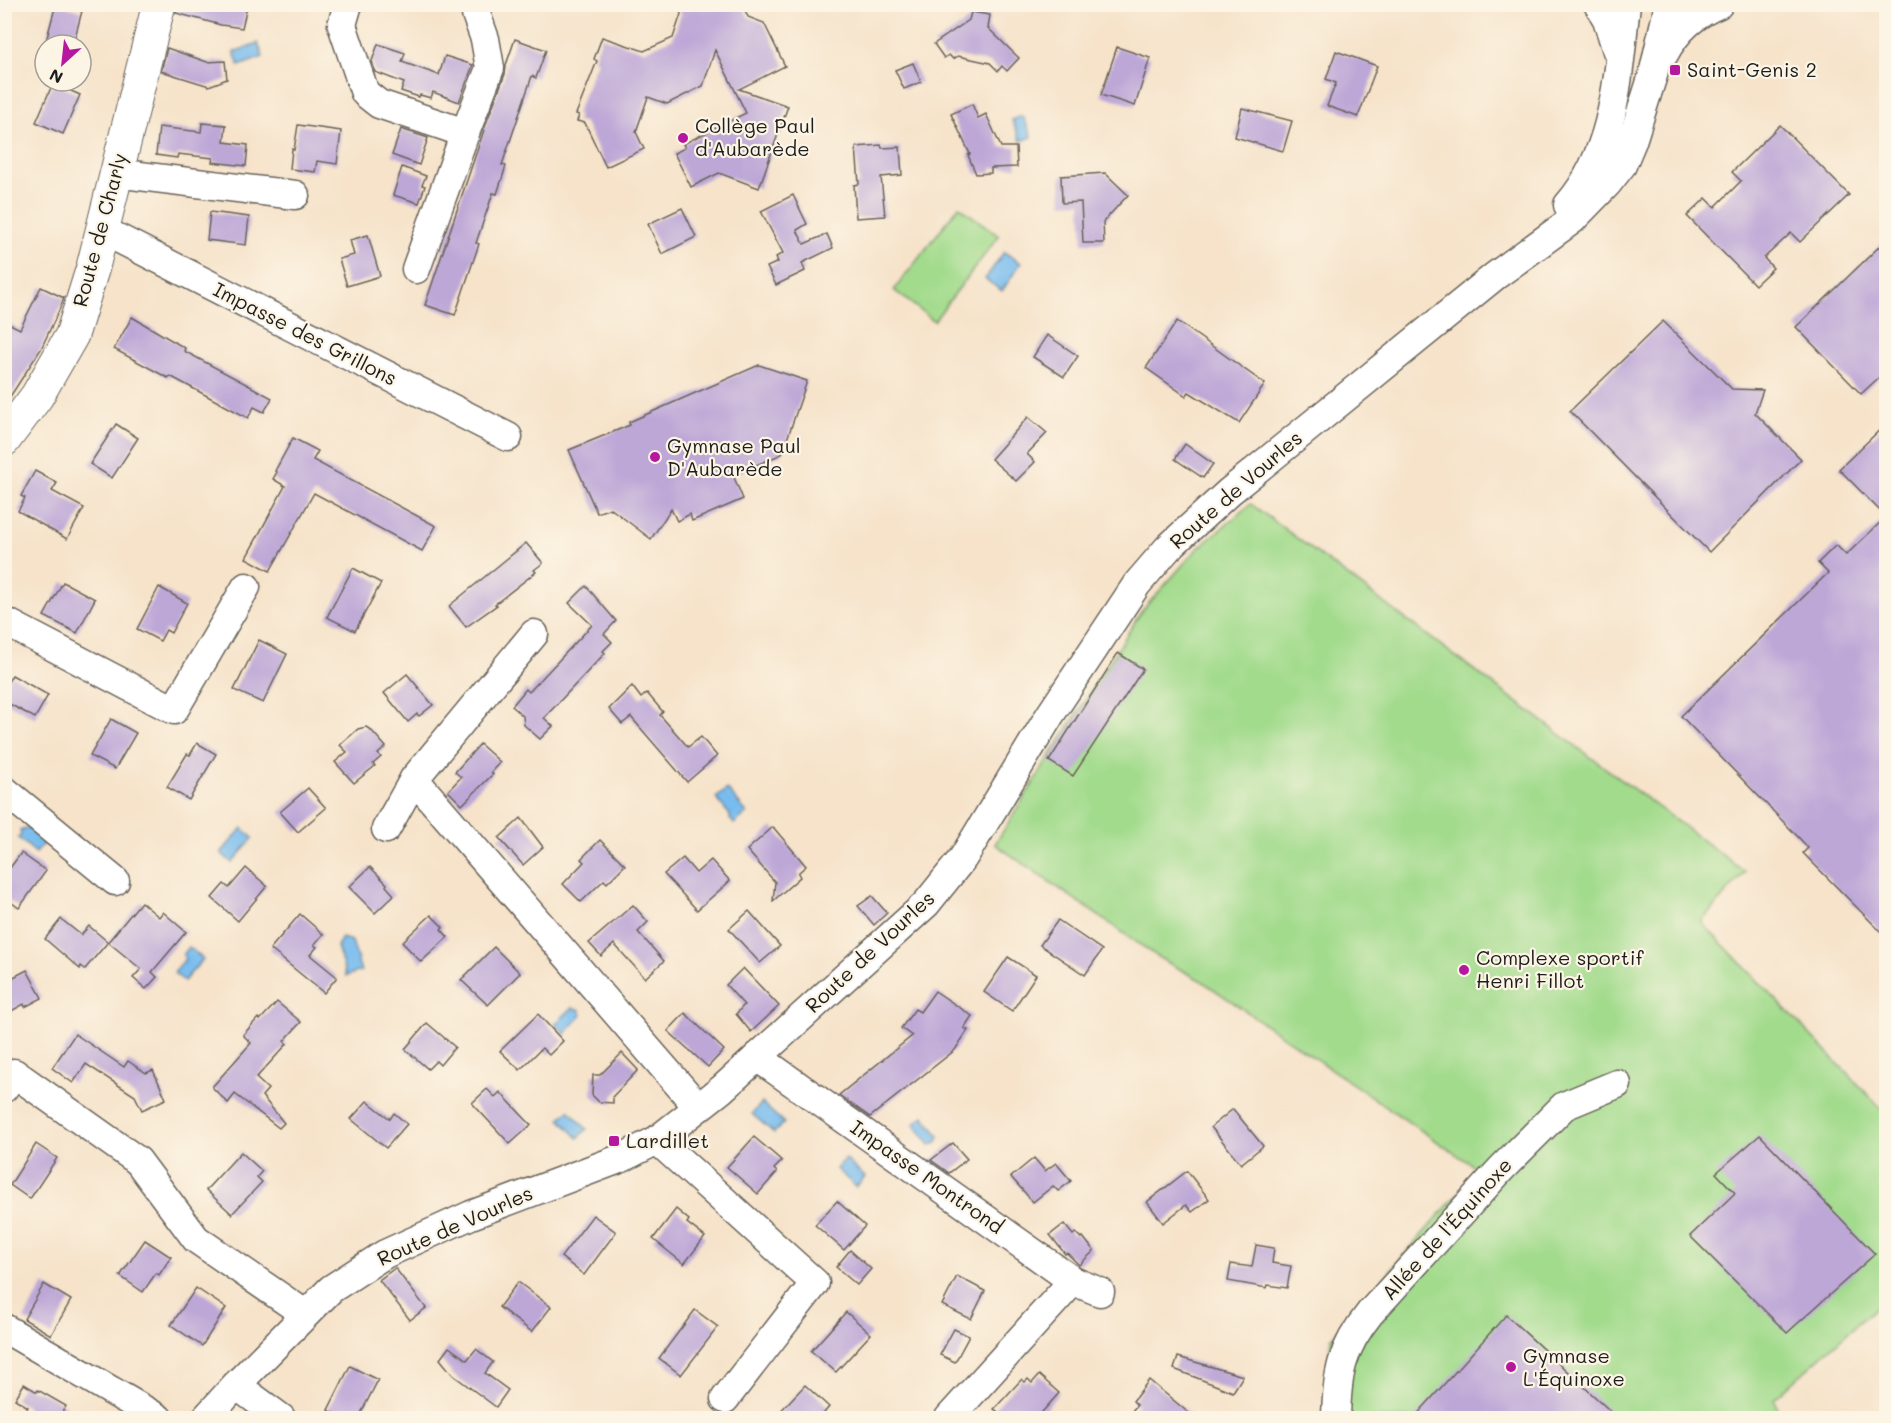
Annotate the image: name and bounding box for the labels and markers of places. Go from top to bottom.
place label: Saint-Genis 2 [1687,56,1817,82]
marker: Saint-Genis 2 [1668,63,1682,77]
place label: Collège Paul d'Aubarède [695,112,815,161]
marker: Collège Paul d'Aubarède [676,131,690,145]
place label: Gymnase Paul D'Aubarède [667,432,801,481]
marker: Gymnase Paul D'Aubarède [648,450,662,464]
place label: Complexe sportif Henri Fillot [1476,944,1645,993]
marker: Complexe sportif Henri Fillot [1457,963,1471,977]
place label: Lardillet [626,1127,709,1153]
marker: Lardillet [607,1134,621,1148]
place label: Gymnase L'Équinoxe [1523,1342,1625,1391]
marker: Gymnase L'Équinoxe [1504,1360,1518,1374]

